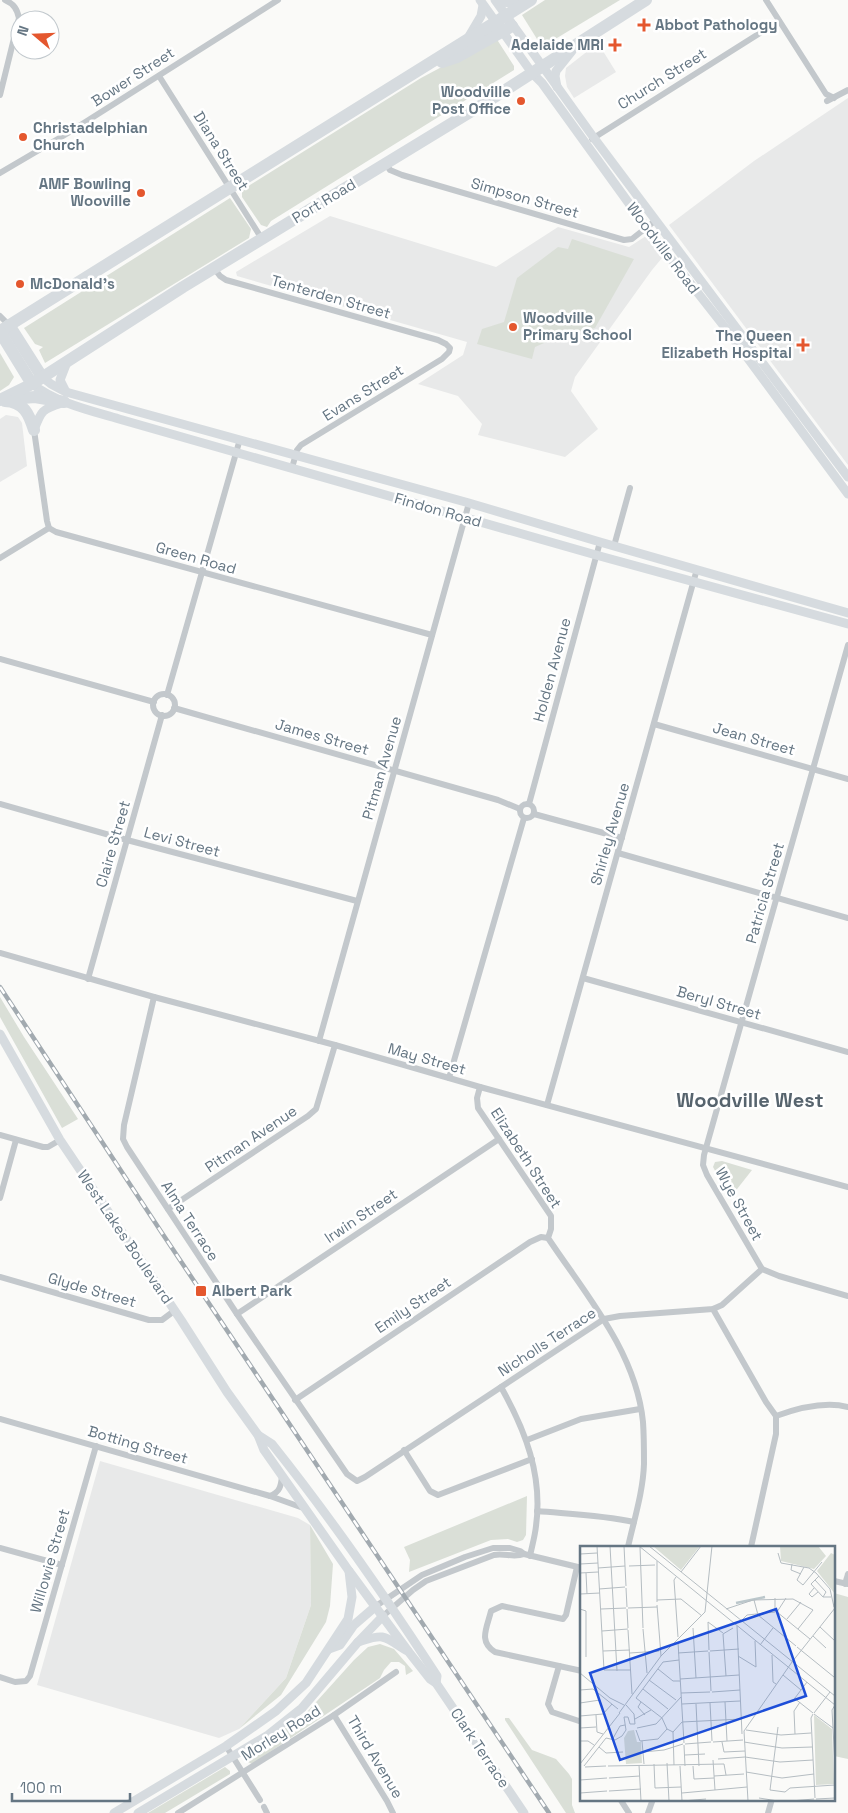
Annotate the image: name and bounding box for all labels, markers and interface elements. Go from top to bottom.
north arrow [10,10,60,60]
place label: Abbot Pathology [655,15,778,34]
marker: Abbot Pathology [637,18,651,32]
text: N [13,23,33,38]
place label: Adelaide MRI [511,35,604,54]
marker: Adelaide MRI [608,38,622,52]
street label: Bower Street [88,43,178,110]
street label: Church Street [614,44,710,113]
place label: Woodville Post Office [432,82,511,118]
marker: Woodville Post Office [515,95,527,107]
street label: Diana Street [190,108,253,194]
place label: Christadelphian Church [33,118,148,154]
marker: Christadelphian Church [17,131,29,143]
street label: Simpson Street [469,173,581,222]
place label: AMF Bowling Wooville [39,174,131,210]
street label: Port Road [288,174,359,227]
marker: AMF Bowling Wooville [135,187,147,199]
street label: Woodville Road [623,198,704,297]
street label: Tenterden Street [269,270,393,323]
place label: McDonald's [30,274,115,293]
marker: McDonald's [14,278,26,290]
place label: Woodville Primary School [523,308,632,344]
marker: Woodville Primary School [507,321,519,333]
place label: The Queen Elizabeth Hospital [661,326,792,362]
marker: The Queen Elizabeth Hospital [796,338,810,352]
street label: Evans Street [319,360,407,425]
street label: Findon Road [392,488,484,531]
street label: Green Road [154,537,239,578]
street label: Holden Avenue [528,616,575,724]
street label: James Street [273,714,371,759]
street label: Pitman Avenue [358,714,405,822]
street label: Jean Street [711,718,798,759]
street label: Shirley Avenue [586,780,633,887]
street label: Claire Street [91,798,134,890]
street label: Levi Street [142,822,222,861]
street label: Patricia Street [741,840,788,946]
street label: Beryl Street [675,981,764,1024]
street label: May Street [386,1038,468,1079]
district label: Woodville West [676,1087,824,1113]
street label: Pitman Avenue [201,1101,300,1176]
street label: Elizabeth Street [487,1104,566,1212]
street label: Wye Street [712,1164,767,1244]
street label: West Lakes Boulevard [73,1166,177,1307]
street label: Alma Terrace [157,1177,223,1264]
street label: Irwin Street [321,1184,401,1247]
street label: Glyde Street [46,1268,139,1311]
street label: Emily Street [371,1272,454,1337]
place label: Albert Park [212,1281,293,1300]
marker: Albert Park [194,1284,208,1298]
street label: Nicholls Terrace [494,1303,600,1380]
street label: Botting Street [86,1421,190,1468]
street label: Willowie Street [26,1506,73,1615]
inset map [580,1546,836,1800]
street label: Morley Road [237,1701,324,1765]
street label: Clark Terrace [447,1704,514,1792]
street label: Third Avenue [343,1712,408,1802]
scale bar [12,1770,130,1802]
text: 100 m [20,1778,62,1797]

